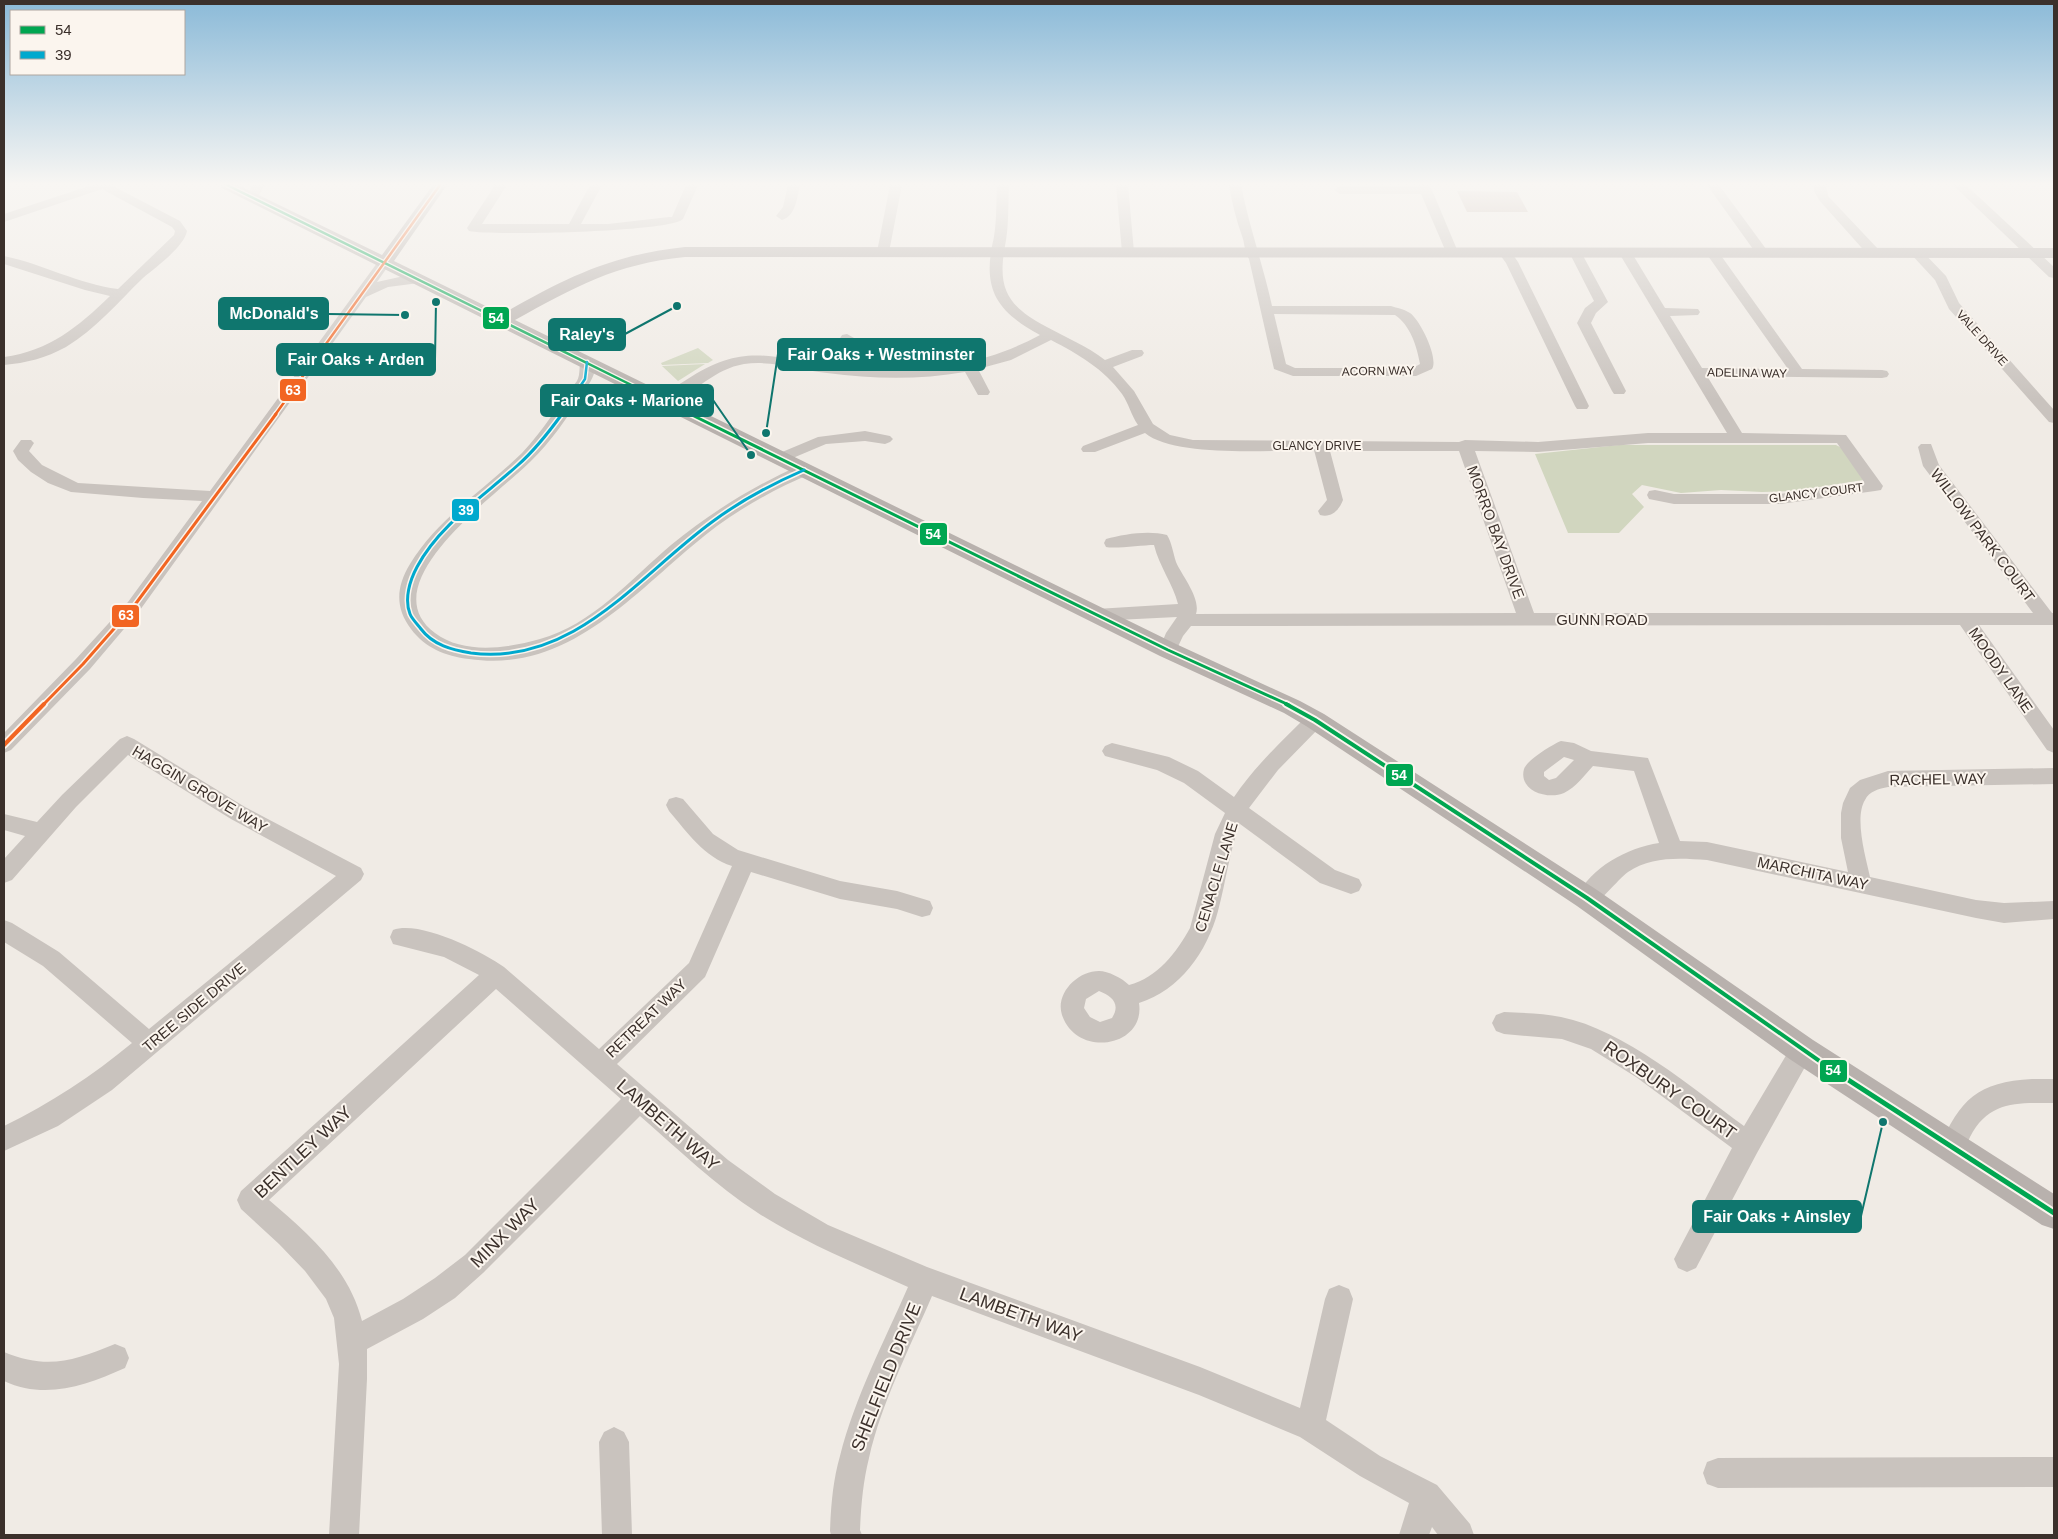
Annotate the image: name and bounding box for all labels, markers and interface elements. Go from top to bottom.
legend [10,10,185,75]
text: 54 [55,21,72,38]
text: 39 [55,46,72,63]
callout: McDonald's [219,298,328,329]
text: McDonald's [229,305,319,322]
line badge: 54 [482,306,510,330]
street label: VALE DRIVE [1953,307,2011,369]
text: 54 [488,310,504,326]
callout: Raley's [549,319,625,350]
text: Raley's [559,326,615,343]
callout: Fair Oaks + Westminster [778,339,985,370]
callout: Fair Oaks + Arden [277,344,435,375]
text: Fair Oaks + Westminster [788,346,974,363]
text: Fair Oaks + Arden [288,351,424,368]
street label: ACORN WAY [1342,363,1414,379]
street label: ADELINA WAY [1707,365,1787,381]
line badge: 63 [279,378,307,402]
text: 63 [285,382,301,398]
callout: Fair Oaks + Marione [541,385,713,416]
text: Fair Oaks + Marione [551,392,703,409]
street label: GLANCY DRIVE [1272,439,1362,453]
street label: MORRO BAY DRIVE [1464,463,1528,601]
street label: WILLOW PARK COURT [1927,465,2039,605]
street label: GLANCY COURT [1768,480,1865,506]
line badge: 39 [451,498,480,522]
text: 39 [458,502,474,518]
line badge: 54 [919,522,948,546]
text: 54 [925,526,941,542]
line badge: 63 [111,604,140,628]
text: 63 [118,607,134,623]
street label: GUNN ROAD [1556,611,1648,628]
street label: MOODY LANE [1965,624,2037,716]
street label: HAGGIN GROVE WAY [130,742,270,836]
line badge: 54 [1385,763,1414,787]
text: 54 [1391,767,1407,783]
street label: RACHEL WAY [1889,770,1987,788]
street label: CENACLE LANE [1191,820,1241,934]
street label: MARCHITA WAY [1756,853,1870,893]
street label: TREE SIDE DRIVE [139,959,249,1055]
street label: RETREAT WAY [602,975,690,1061]
street label: ROXBURY COURT [1600,1037,1740,1143]
line badge: 54 [1819,1059,1848,1083]
text: 54 [1825,1062,1841,1078]
street label: LAMBETH WAY [613,1075,723,1175]
street label: BENTLEY WAY [250,1102,356,1202]
street label: MINX WAY [466,1194,544,1272]
callout: Fair Oaks + Ainsley [1693,1201,1861,1232]
text: Fair Oaks + Ainsley [1703,1208,1851,1225]
street label: LAMBETH WAY [957,1284,1085,1346]
street label: SHELFIELD DRIVE [847,1300,925,1454]

